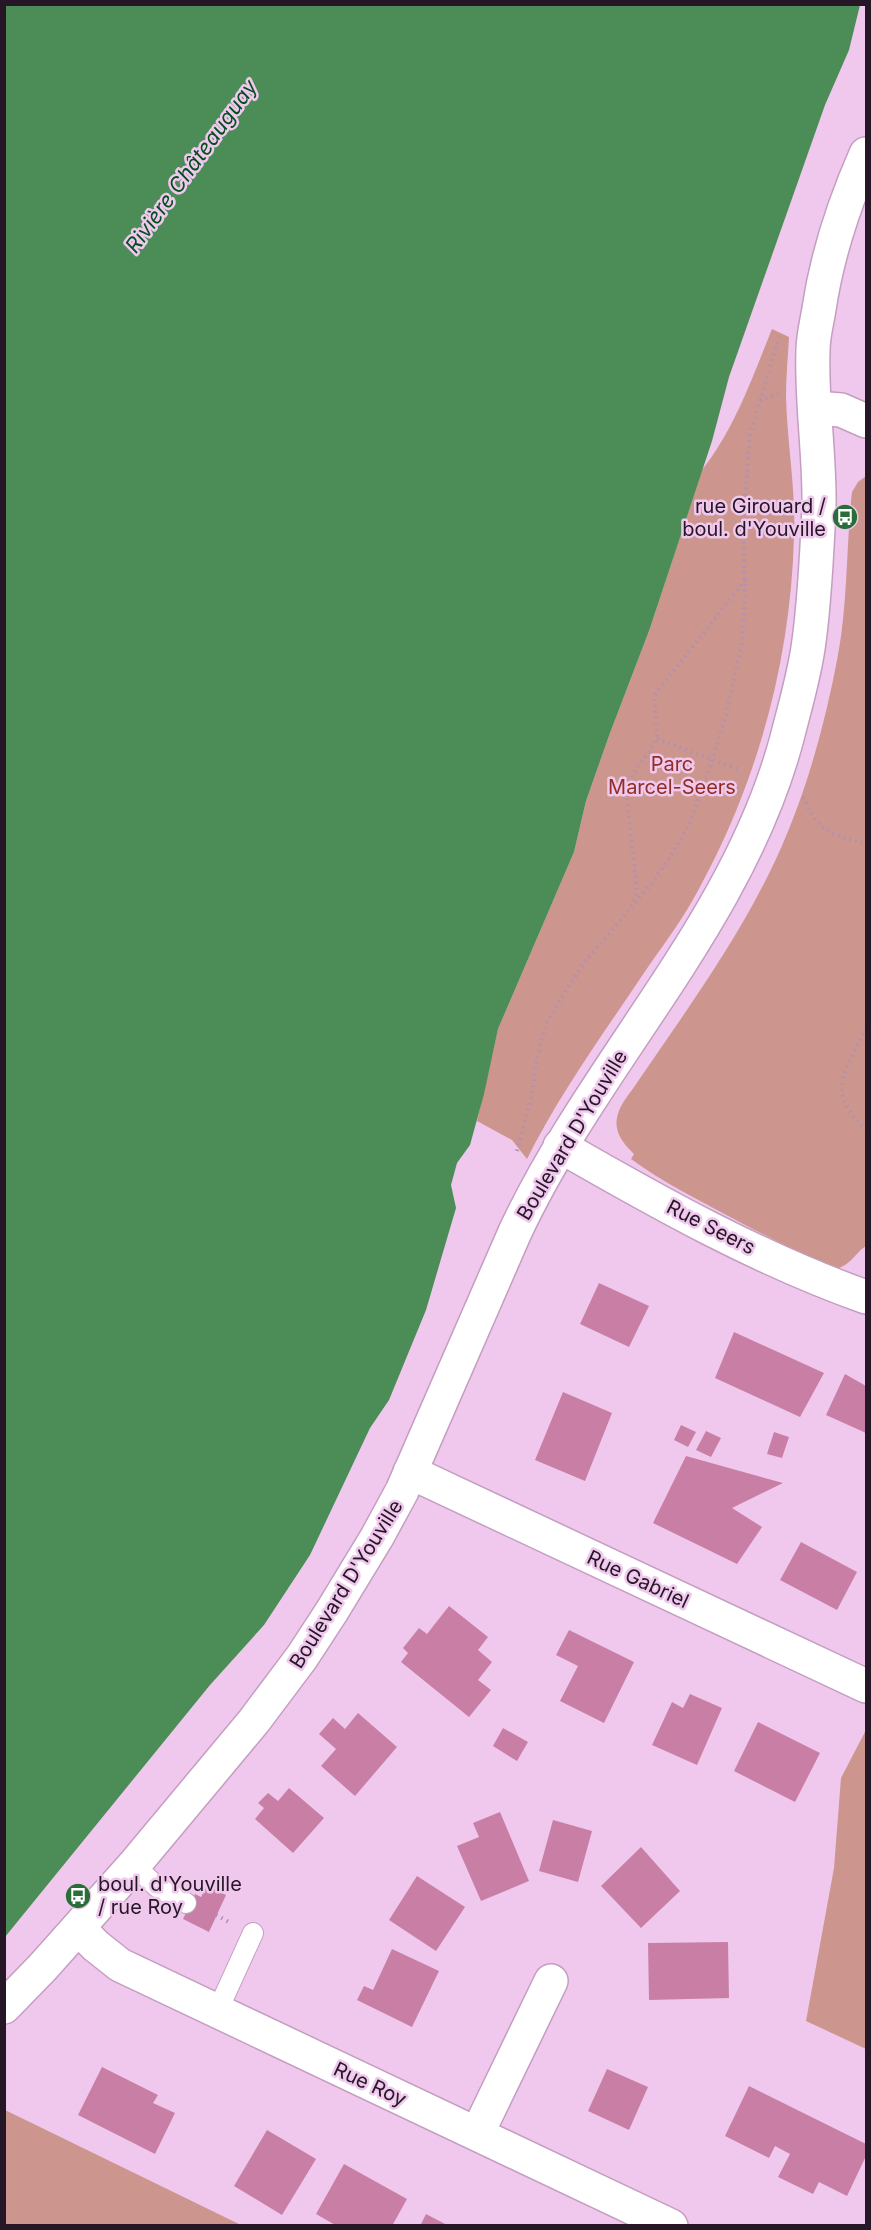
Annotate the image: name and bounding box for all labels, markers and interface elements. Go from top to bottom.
water label: Rivière Châteauguay [120,74,263,257]
place label: rue Girouard / boul. d'Youville [682,494,826,541]
bus stop icon: rue Girouard / boul. d'Youville [830,502,860,532]
park label: Parc Marcel-Seers [608,752,736,799]
street label: Boulevard D'Youville [512,1046,632,1224]
street label: Rue Seers [663,1194,759,1260]
street label: Boulevard D'Youville [284,1495,408,1673]
street label: Rue Gabriel [583,1545,693,1613]
place label: boul. d'Youville / rue Roy [98,1872,242,1919]
bus stop icon: boul. d'Youville / rue Roy [63,1881,93,1911]
street label: Rue Roy [330,2057,410,2111]

